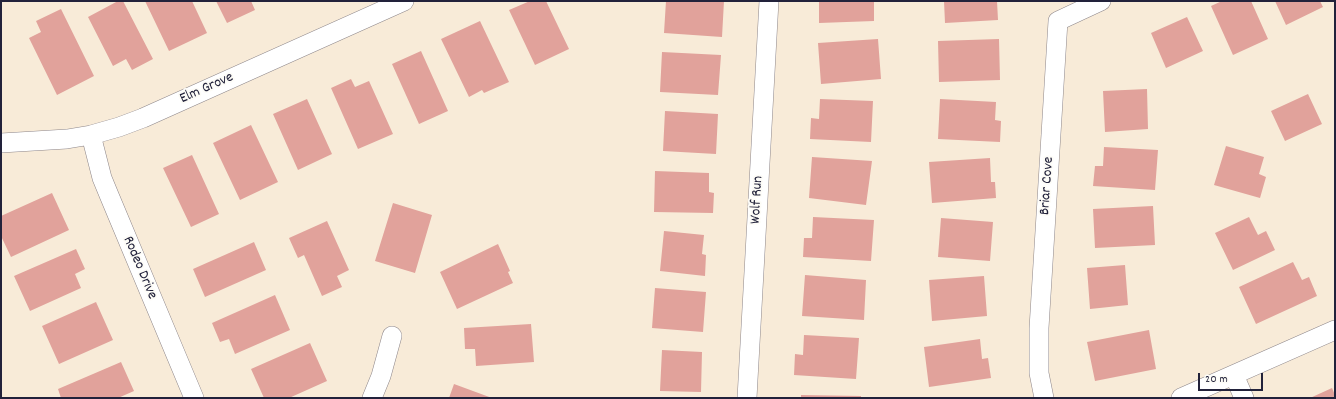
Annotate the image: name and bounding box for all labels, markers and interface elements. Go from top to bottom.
street label: Elm Grove [177,69,237,109]
street label: Briar Cove [1037,156,1059,216]
street label: Wolf Run [748,175,768,225]
street label: Rodeo Drive [118,234,160,302]
scale bar [1200,365,1265,391]
text: 20 m [1205,371,1228,388]

